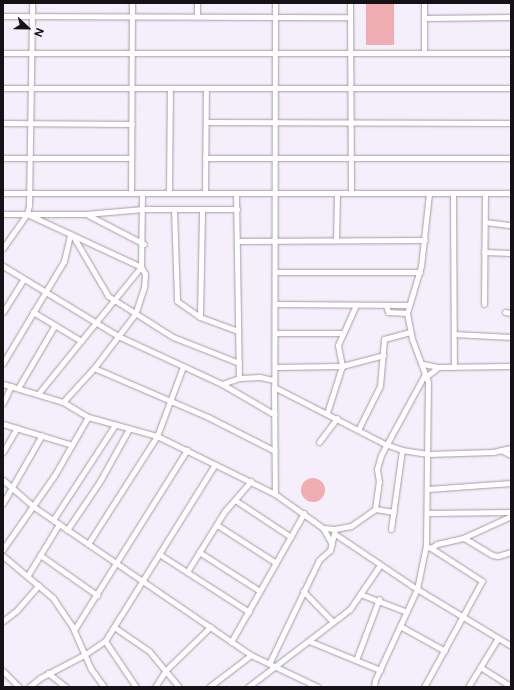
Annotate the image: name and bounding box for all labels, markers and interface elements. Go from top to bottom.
north arrow [8,8,48,48]
text: N [32,26,46,39]

